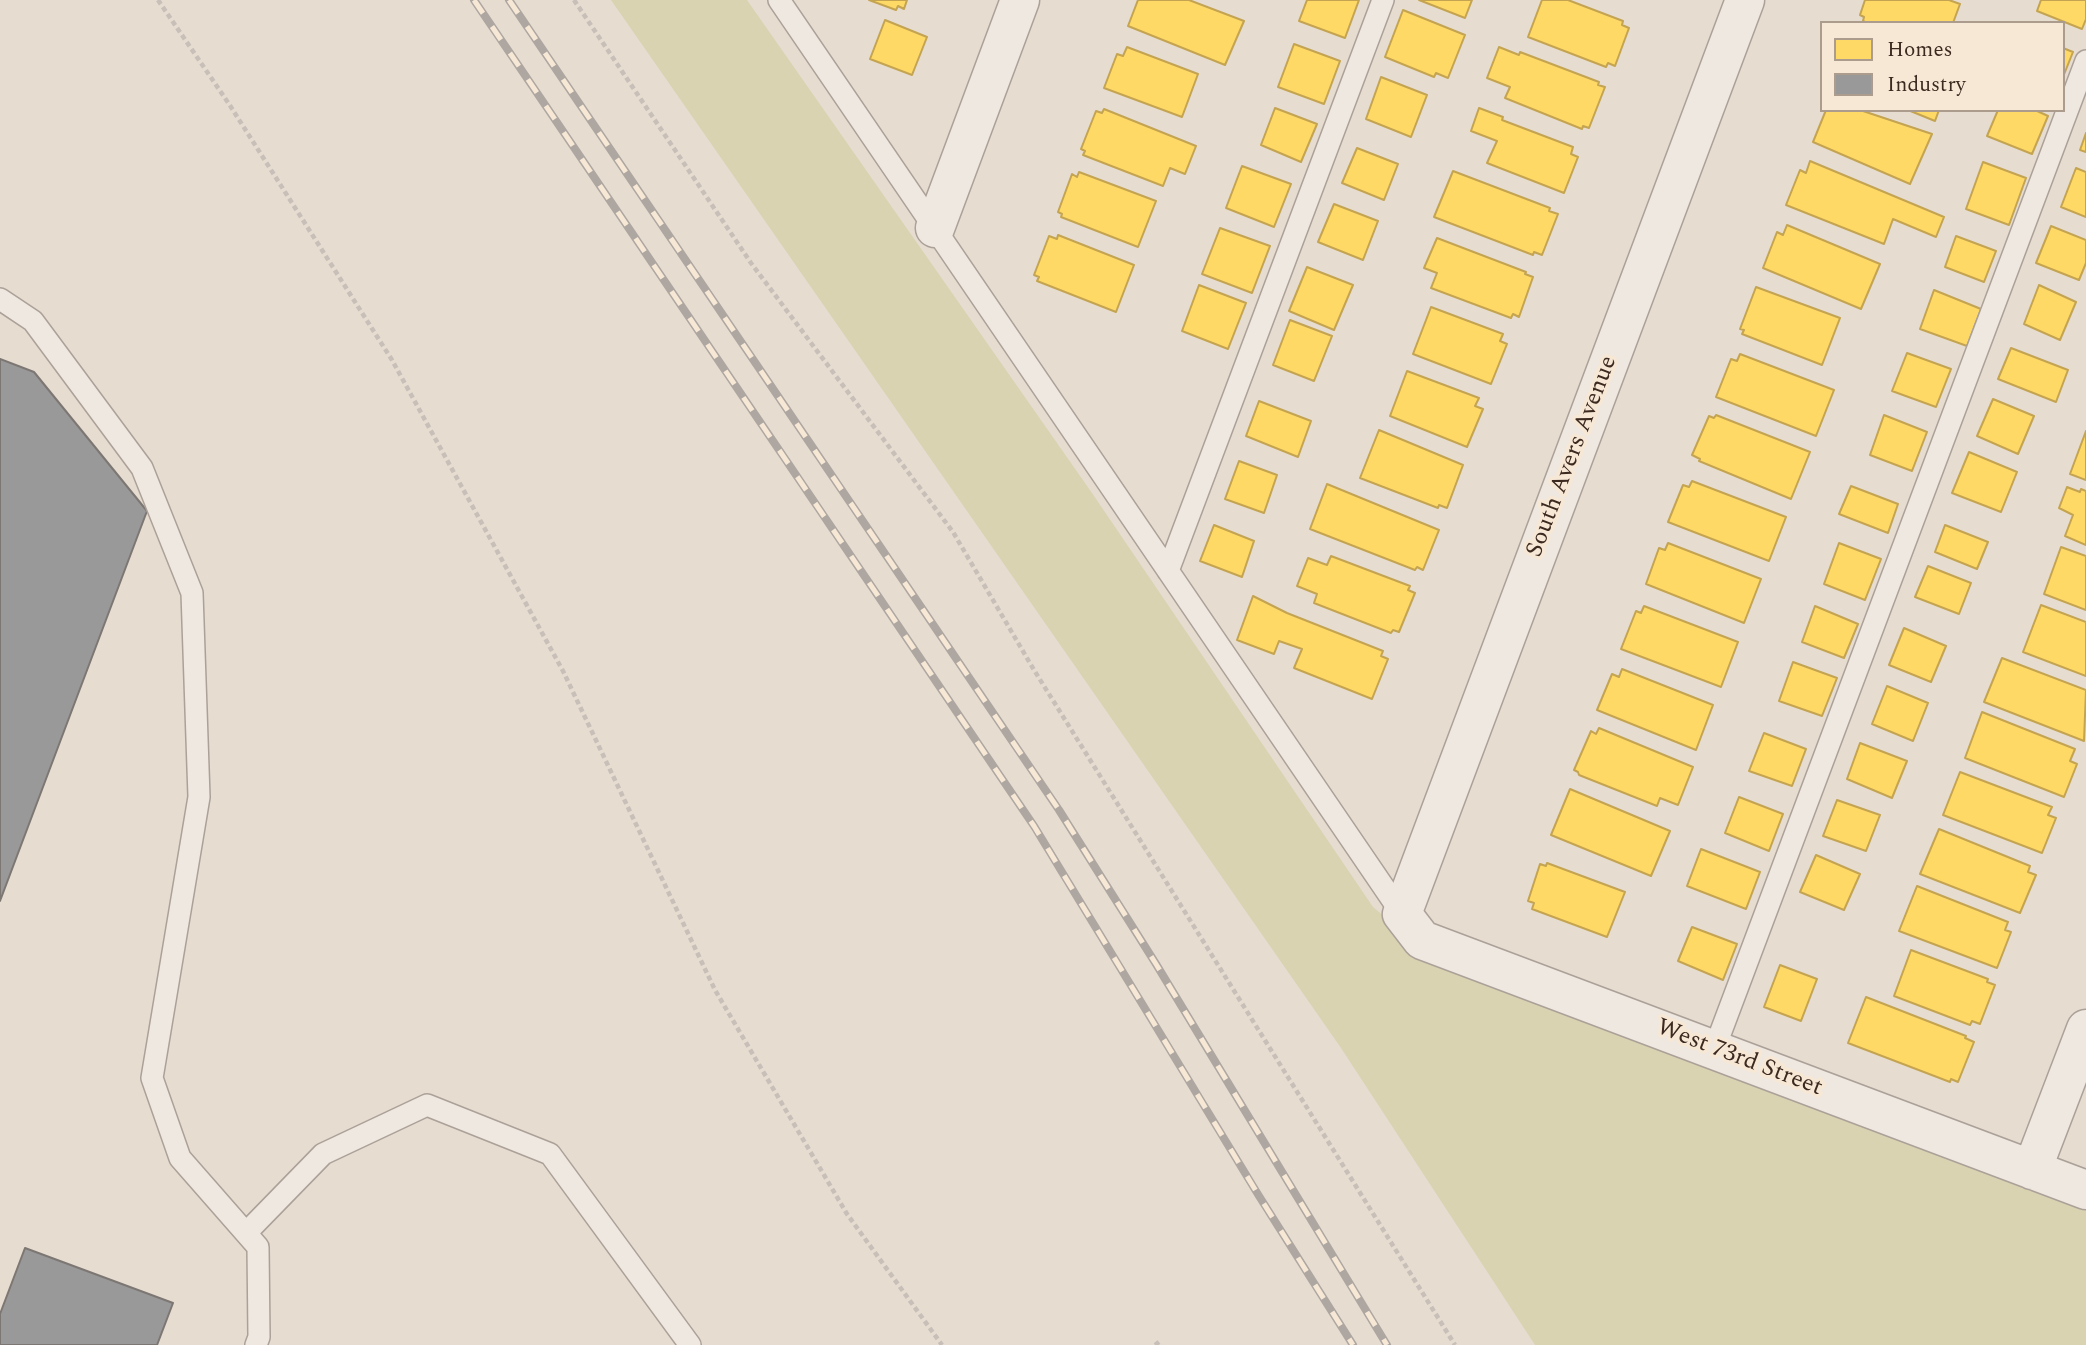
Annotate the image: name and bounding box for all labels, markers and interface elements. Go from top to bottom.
legend [1820,21,2065,112]
text: Homes [1887,34,1953,66]
text: Industry [1887,69,1966,101]
street label: South Avers Avenue [1521,352,1625,562]
street label: West 73rd Street [1652,1014,1826,1104]

